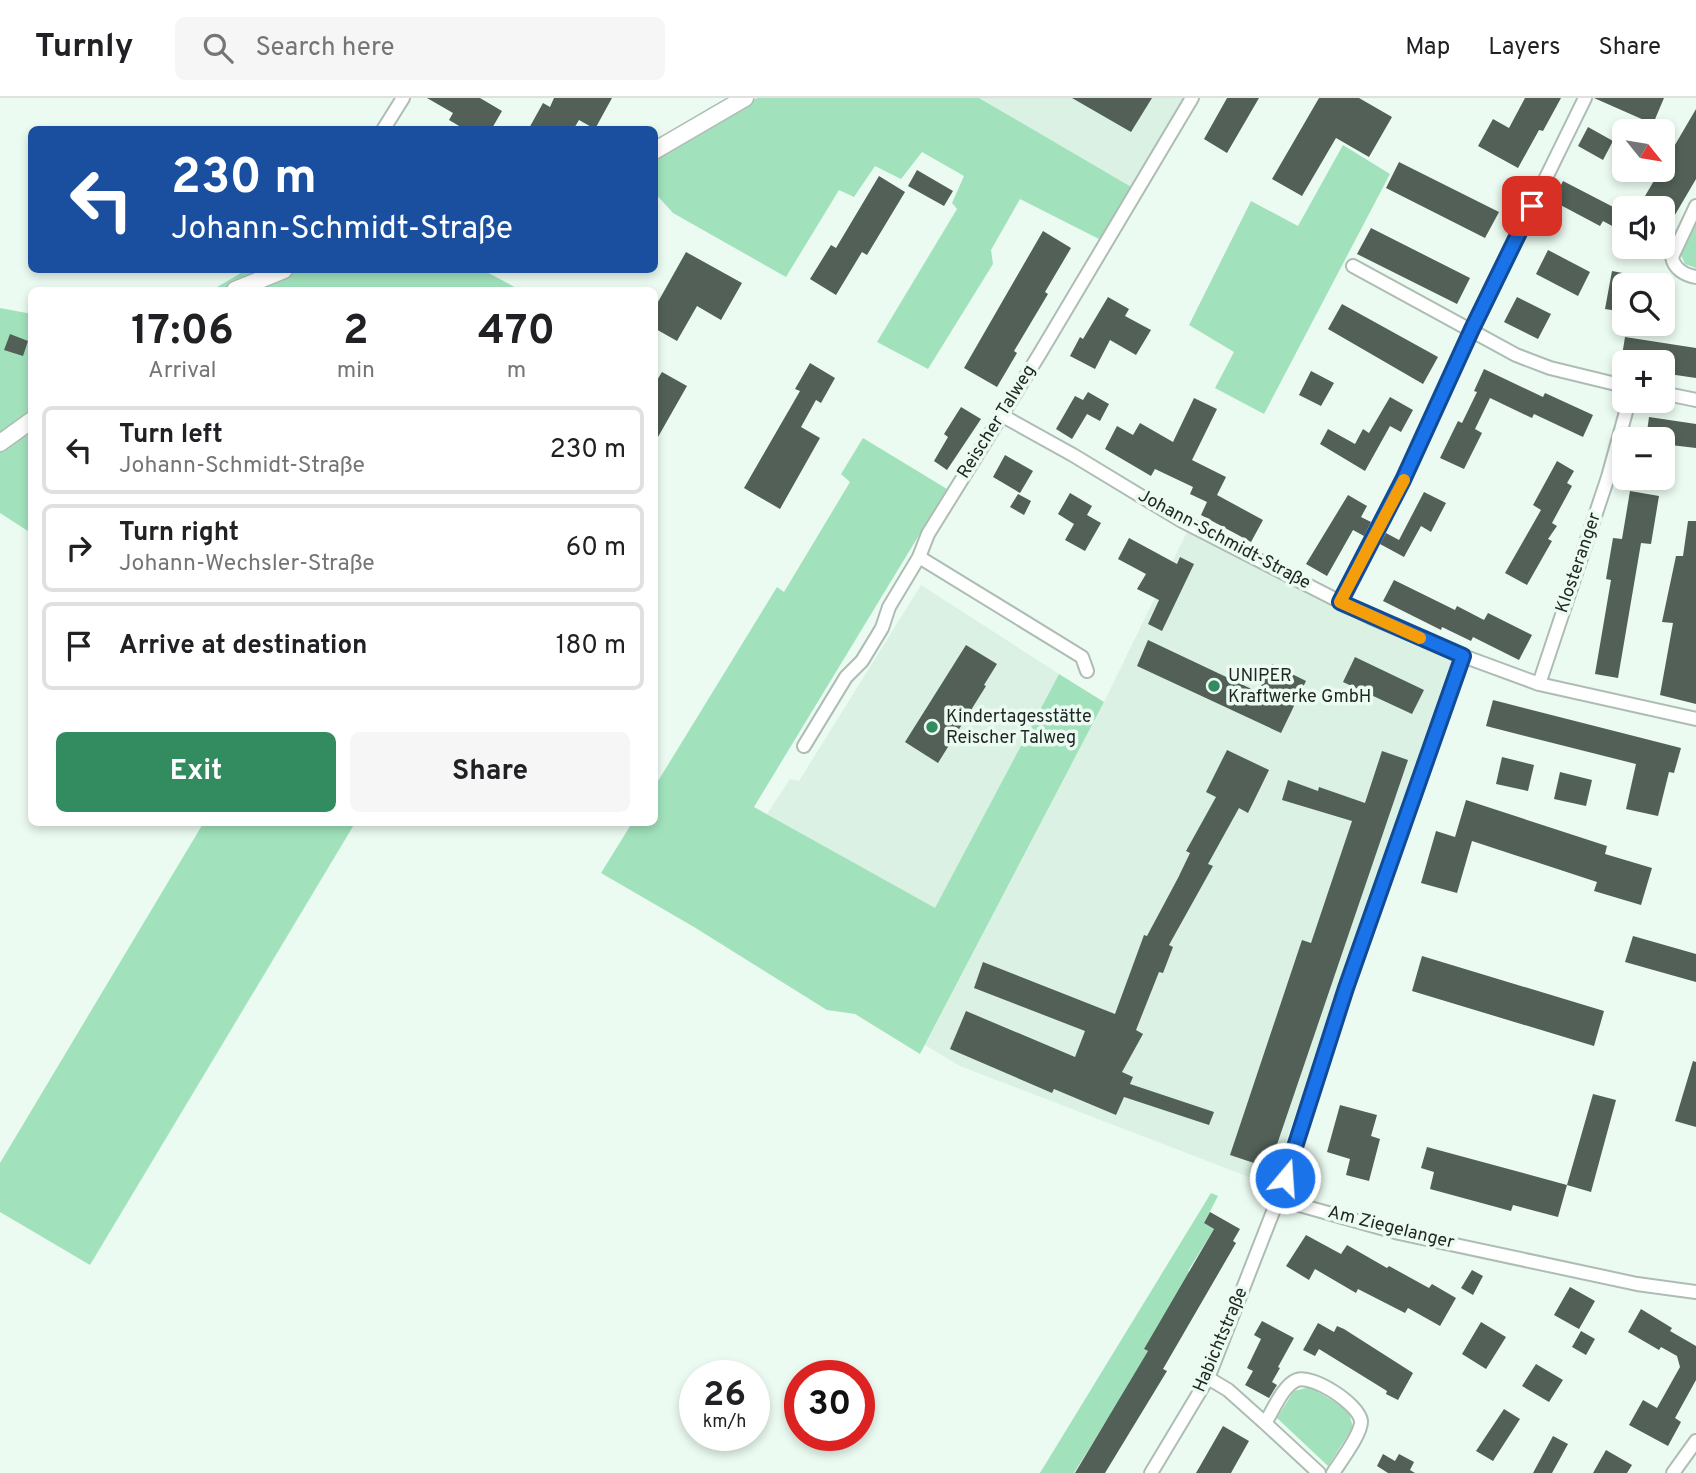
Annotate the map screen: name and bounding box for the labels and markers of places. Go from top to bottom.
pin [1502,176,1562,236]
place label: UNIPER Kraftwerke GmbH [1228,665,1371,709]
marker: UNIPER Kraftwerke GmbH [1206,678,1222,694]
place label: Kindertagesstätte Reischer Talweg [946,706,1092,750]
marker: Kindertagesstätte Reischer Talweg [924,719,940,735]

